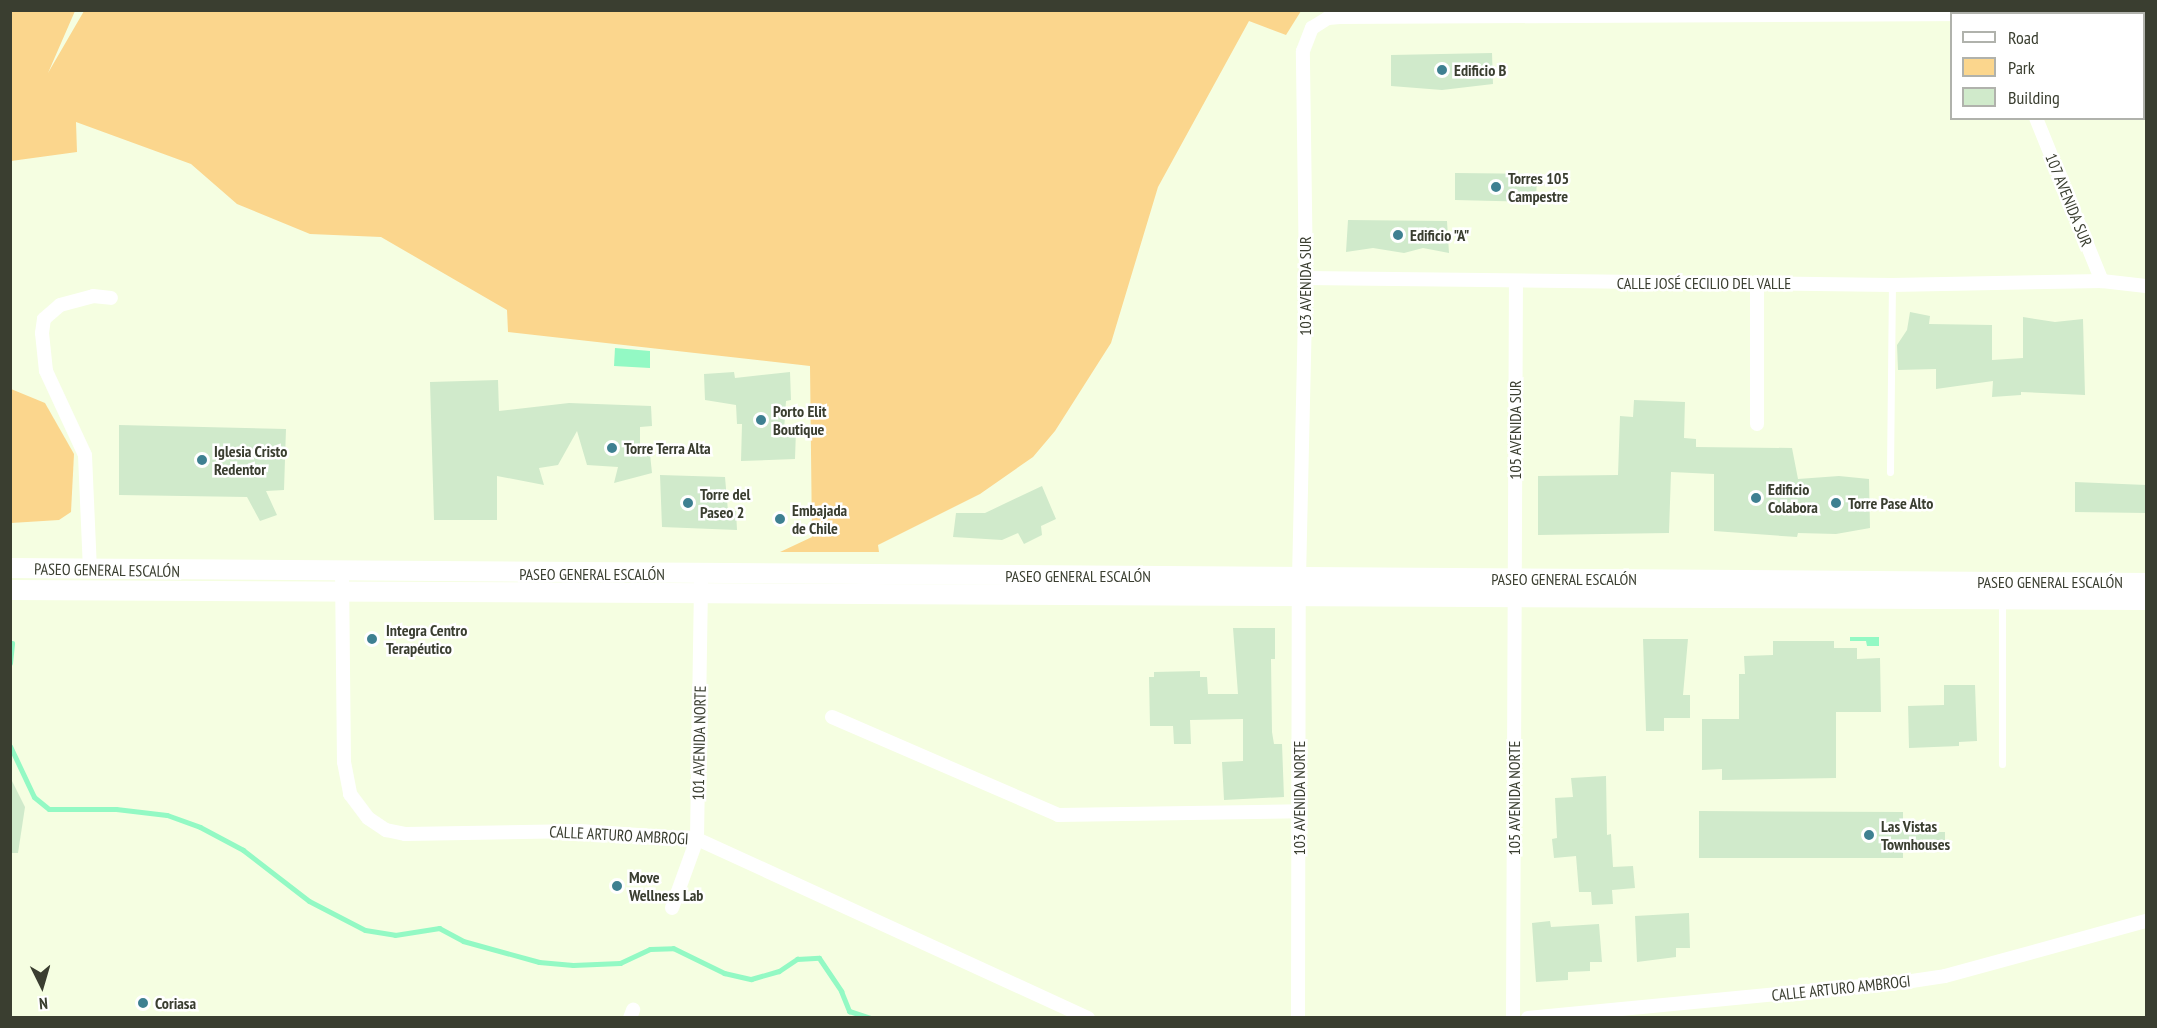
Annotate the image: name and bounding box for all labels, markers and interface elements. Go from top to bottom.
legend [1950,12,2145,120]
text: Road [2008,26,2039,49]
text: Park [2008,56,2035,79]
place label: Edificio B [1454,60,1506,80]
marker: Edificio B [1435,63,1449,77]
text: Building [2008,86,2060,109]
street label: 107 AVENIDA SUR [2041,150,2097,250]
place label: Torres 105 Campestre [1508,168,1569,206]
marker: Torres 105 Campestre [1489,180,1503,194]
place label: Edificio "A" [1410,225,1471,245]
marker: Edificio "A" [1391,228,1405,242]
street label: 103 AVENIDA SUR [1295,236,1315,336]
street label: CALLE JOSÉ CECILIO DEL VALLE [1616,273,1792,293]
street label: 105 AVENIDA SUR [1505,380,1525,480]
place label: Porto Elit Boutique [773,401,826,439]
marker: Porto Elit Boutique [754,413,768,427]
place label: Torre Terra Alta [624,438,712,458]
place label: Iglesia Cristo Redentor [214,441,288,479]
marker: Torre Terra Alta [605,441,619,455]
marker: Iglesia Cristo Redentor [195,453,209,467]
place label: Edificio Colabora [1768,479,1818,517]
place label: Torre del Paseo 2 [700,484,750,522]
marker: Edificio Colabora [1749,491,1763,505]
place label: Torre Pase Alto [1848,493,1934,513]
marker: Torre del Paseo 2 [681,496,695,510]
marker: Torre Pase Alto [1829,496,1843,510]
place label: Embajada de Chile [792,500,847,538]
marker: Embajada de Chile [773,512,787,526]
street label: PASEO GENERAL ESCALÓN [34,559,180,581]
street label: PASEO GENERAL ESCALÓN [519,564,665,584]
street label: PASEO GENERAL ESCALÓN [1005,566,1151,586]
street label: PASEO GENERAL ESCALÓN [1491,569,1637,589]
street label: PASEO GENERAL ESCALÓN [1977,572,2123,592]
place label: Integra Centro Terapéutico [386,620,468,658]
marker: Integra Centro Terapéutico [363,630,381,648]
street label: 101 AVENIDA NORTE [688,685,710,801]
street label: 103 AVENIDA NORTE [1289,740,1309,856]
street label: 105 AVENIDA NORTE [1504,740,1524,856]
place label: Las Vistas Townhouses [1881,816,1950,854]
street label: CALLE ARTURO AMBROGI [548,822,690,848]
marker: Las Vistas Townhouses [1862,828,1876,842]
place label: Move Wellness Lab [629,867,703,905]
marker: Move Wellness Lab [610,879,624,893]
north arrow [12,956,72,1016]
street label: CALLE ARTURO AMBROGI [1770,971,1912,1005]
place label: Coriasa [155,993,196,1013]
text: N [38,994,49,1014]
marker: Coriasa [136,996,150,1010]

